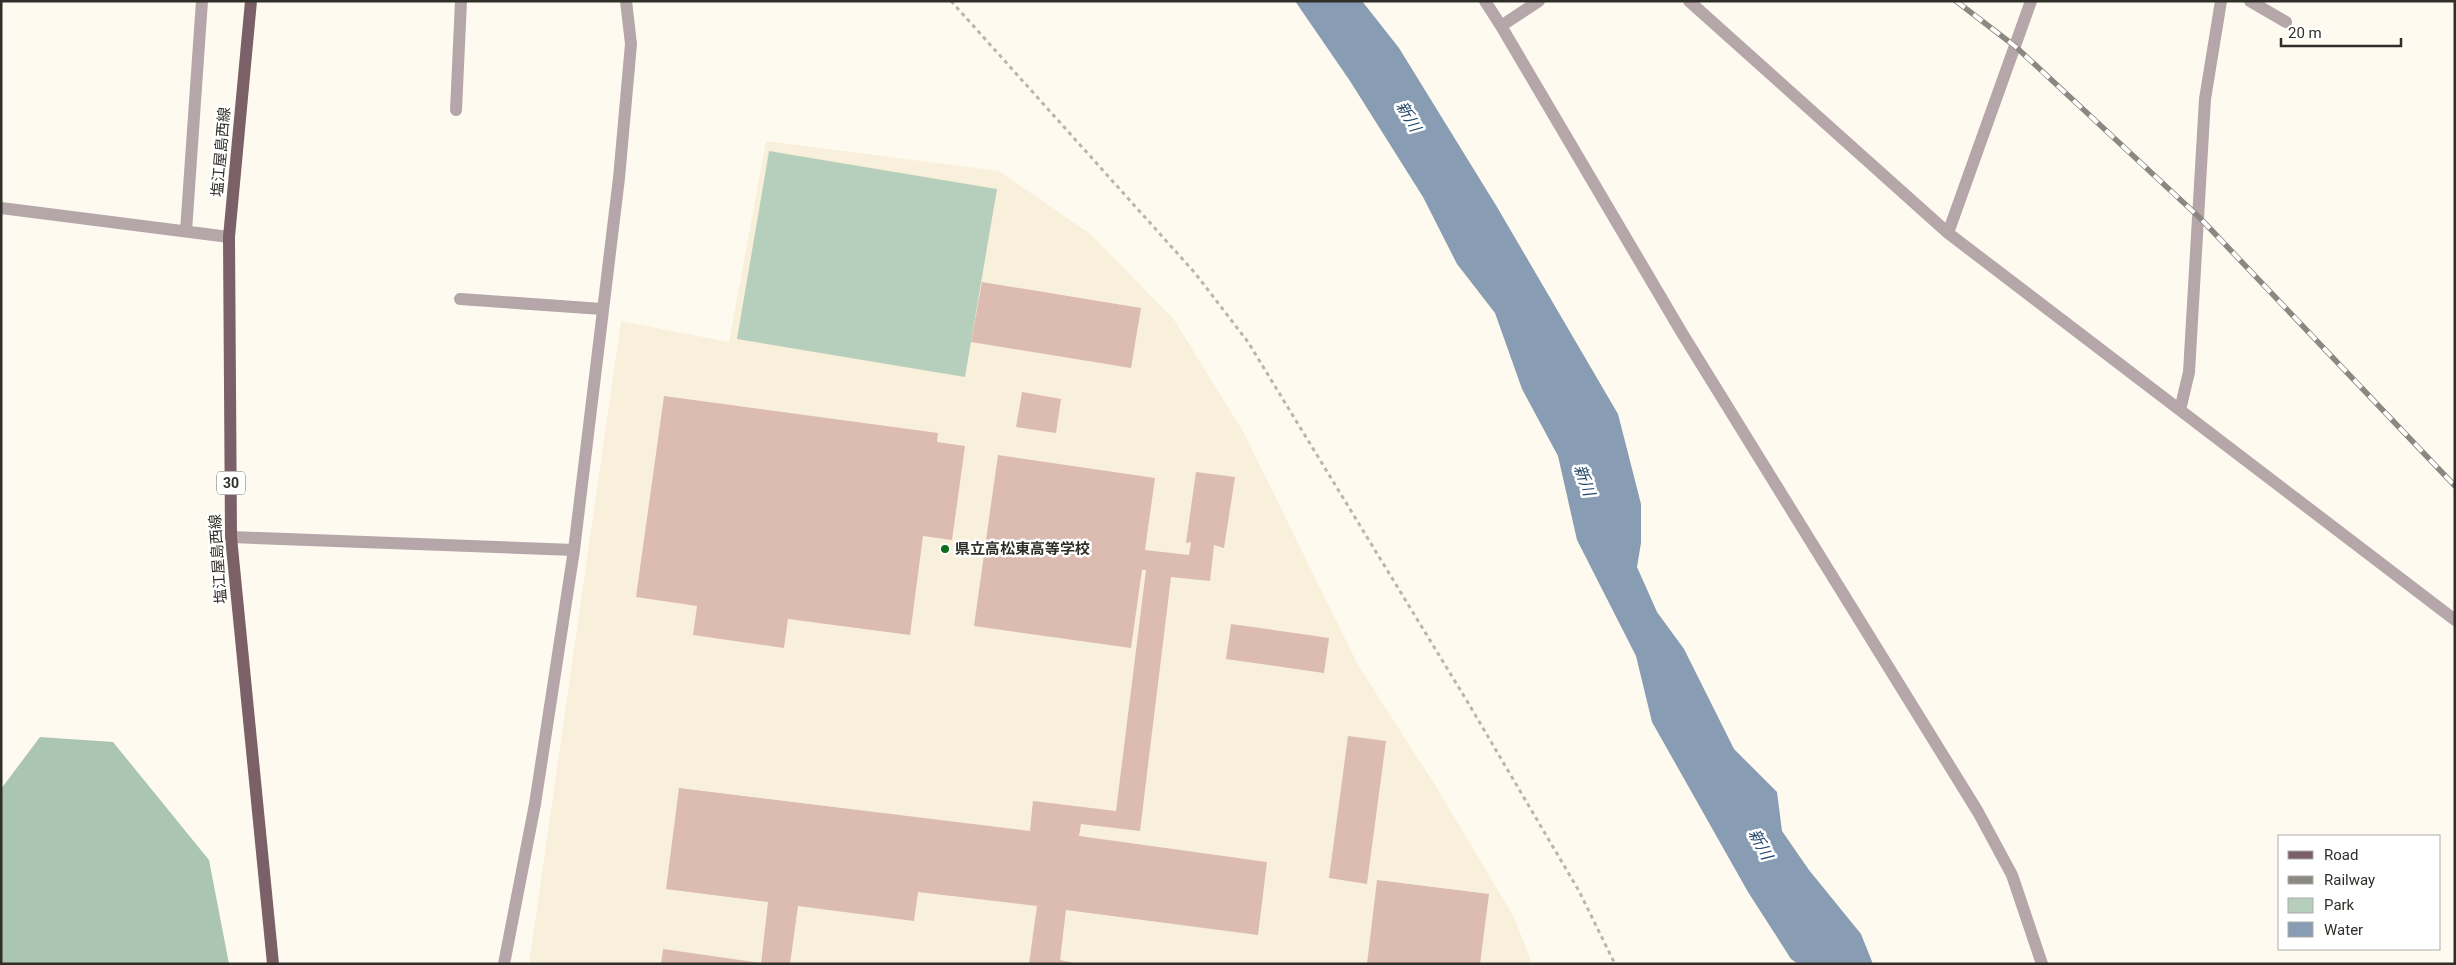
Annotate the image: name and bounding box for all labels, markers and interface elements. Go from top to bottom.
scale bar [2281,15,2401,47]
text: 20 m [2288,24,2322,42]
water label: 新川 [1392,98,1426,137]
street label: 塩江屋島西線 [208,106,234,198]
water label: 新川 [1570,462,1600,500]
road number: 30 [217,472,245,494]
street label: 塩江屋島西線 [206,513,230,605]
place label: 県立高松東高等学校 [955,540,1090,558]
marker: 県立高松東高等学校 [939,543,951,555]
water label: 新川 [1745,826,1777,865]
legend [2278,835,2441,950]
text: Road [2324,846,2358,864]
text: Railway [2324,871,2375,889]
text: Park [2324,896,2355,914]
text: Water [2324,921,2363,939]

